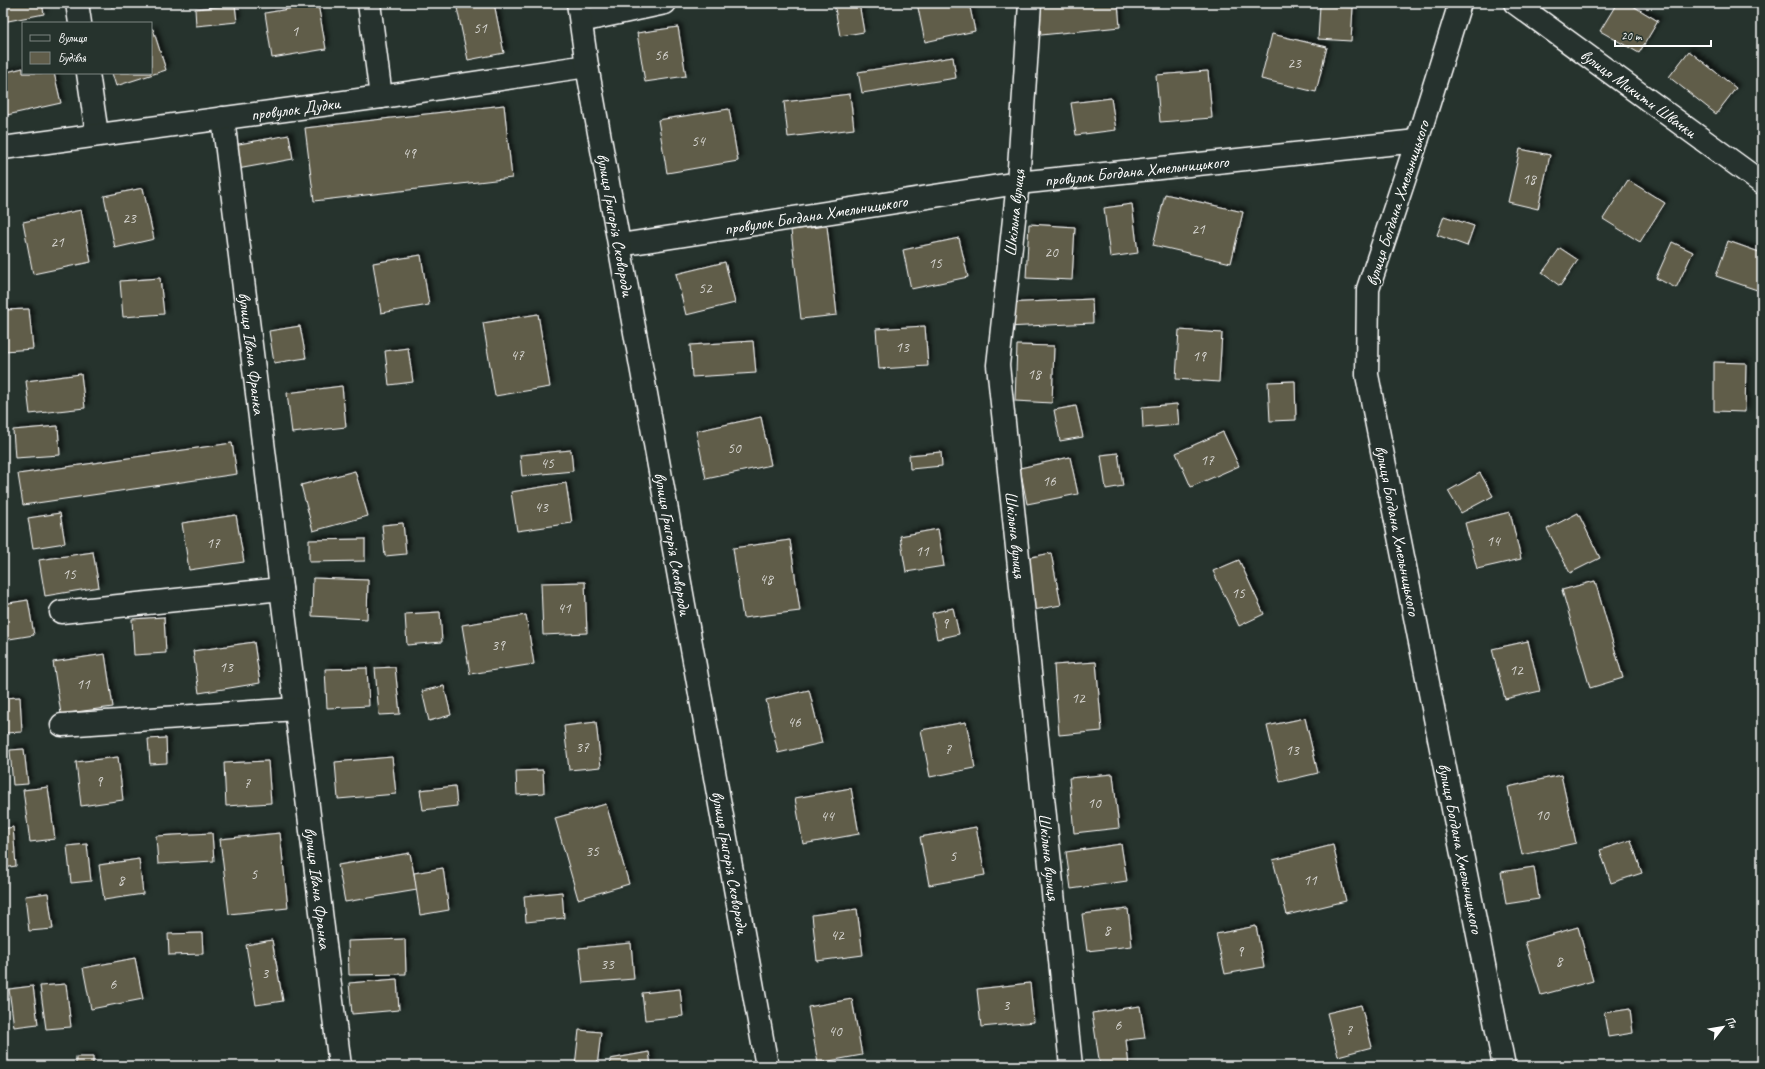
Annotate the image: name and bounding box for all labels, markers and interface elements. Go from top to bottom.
house number: 51 [473,19,488,38]
legend [22,22,152,74]
house number: 1 [292,22,300,41]
scale bar [1615,22,1711,48]
text: 20 m [1621,28,1643,44]
text: Вулиця [58,30,87,46]
street label: вулиця Микити Швачки [1576,44,1702,144]
house number: 56 [654,46,669,65]
text: Будівля [58,50,87,66]
house number: 23 [1287,54,1302,73]
street label: провулок Дудки [250,92,343,125]
street label: вулиця Богдана Хмельницького [1361,117,1434,289]
house number: 54 [691,132,706,151]
house number: 49 [402,144,417,163]
street label: провулок Богдана Хмельницького [1044,151,1231,191]
street label: вулиця Григорія Сковороди [592,152,639,300]
street label: Шкільна вулиця [999,168,1030,258]
house number: 18 [1522,170,1537,189]
street label: провулок Богдана Хмельницького [723,190,910,240]
house number: 23 [122,209,137,228]
house number: 21 [1191,220,1206,239]
house number: 21 [50,233,65,252]
house number: 20 [1044,243,1059,262]
house number: 15 [928,254,943,273]
house number: 52 [698,279,713,298]
street label: вулиця Івана Франка [234,291,270,417]
house number: 13 [895,338,910,357]
house number: 47 [510,346,525,365]
house number: 19 [1192,347,1207,366]
house number: 18 [1027,365,1042,384]
house number: 50 [727,439,742,458]
street label: вулиця Богдана Хмельницького [1370,444,1425,619]
house number: 17 [1200,451,1215,470]
house number: 45 [540,454,555,473]
street label: вулиця Григорія Сковороди [649,471,696,618]
house number: 16 [1042,472,1057,491]
street label: Шкільна вулиця [1000,490,1030,580]
house number: 43 [534,498,549,517]
house number: 14 [1486,532,1501,551]
house number: 17 [206,534,221,553]
house number: 11 [915,542,930,561]
house number: 15 [62,565,77,584]
house number: 48 [759,570,774,589]
house number: 15 [1231,584,1246,603]
house number: 41 [557,599,572,618]
house number: 9 [942,614,950,633]
house number: 39 [491,636,506,655]
house number: 13 [219,658,234,677]
house number: 12 [1509,661,1524,680]
house number: 11 [76,675,91,694]
house number: 12 [1071,689,1086,708]
house number: 46 [787,713,802,732]
house number: 37 [575,738,590,757]
house number: 7 [945,740,953,759]
house number: 13 [1285,741,1300,760]
street label: вулиця Богдана Хмельницького [1433,762,1488,936]
house number: 9 [96,772,104,791]
house number: 7 [244,774,252,793]
street label: вулиця Григорія Сковороди [707,789,753,937]
house number: 10 [1087,794,1102,813]
house number: 10 [1535,806,1550,825]
house number: 44 [820,807,835,826]
street label: Шкільна вулиця [1034,812,1064,902]
street label: вулиця Івана Франка [300,826,336,952]
house number: 35 [585,842,600,861]
house number: 5 [950,847,958,866]
house number: 5 [251,865,259,884]
house number: 8 [118,871,126,890]
house number: 11 [1303,871,1318,890]
house number: 8 [1104,921,1112,940]
house number: 42 [830,926,845,945]
house number: 9 [1237,942,1245,961]
house number: 8 [1556,952,1564,971]
house number: 33 [600,955,615,974]
house number: 3 [262,964,270,983]
house number: 6 [110,975,118,994]
house number: 3 [1003,996,1011,1015]
north arrow [1703,1007,1743,1047]
text: Пн [1723,1013,1741,1031]
house number: 6 [1115,1016,1123,1035]
house number: 7 [1346,1021,1354,1040]
house number: 40 [828,1022,843,1041]

